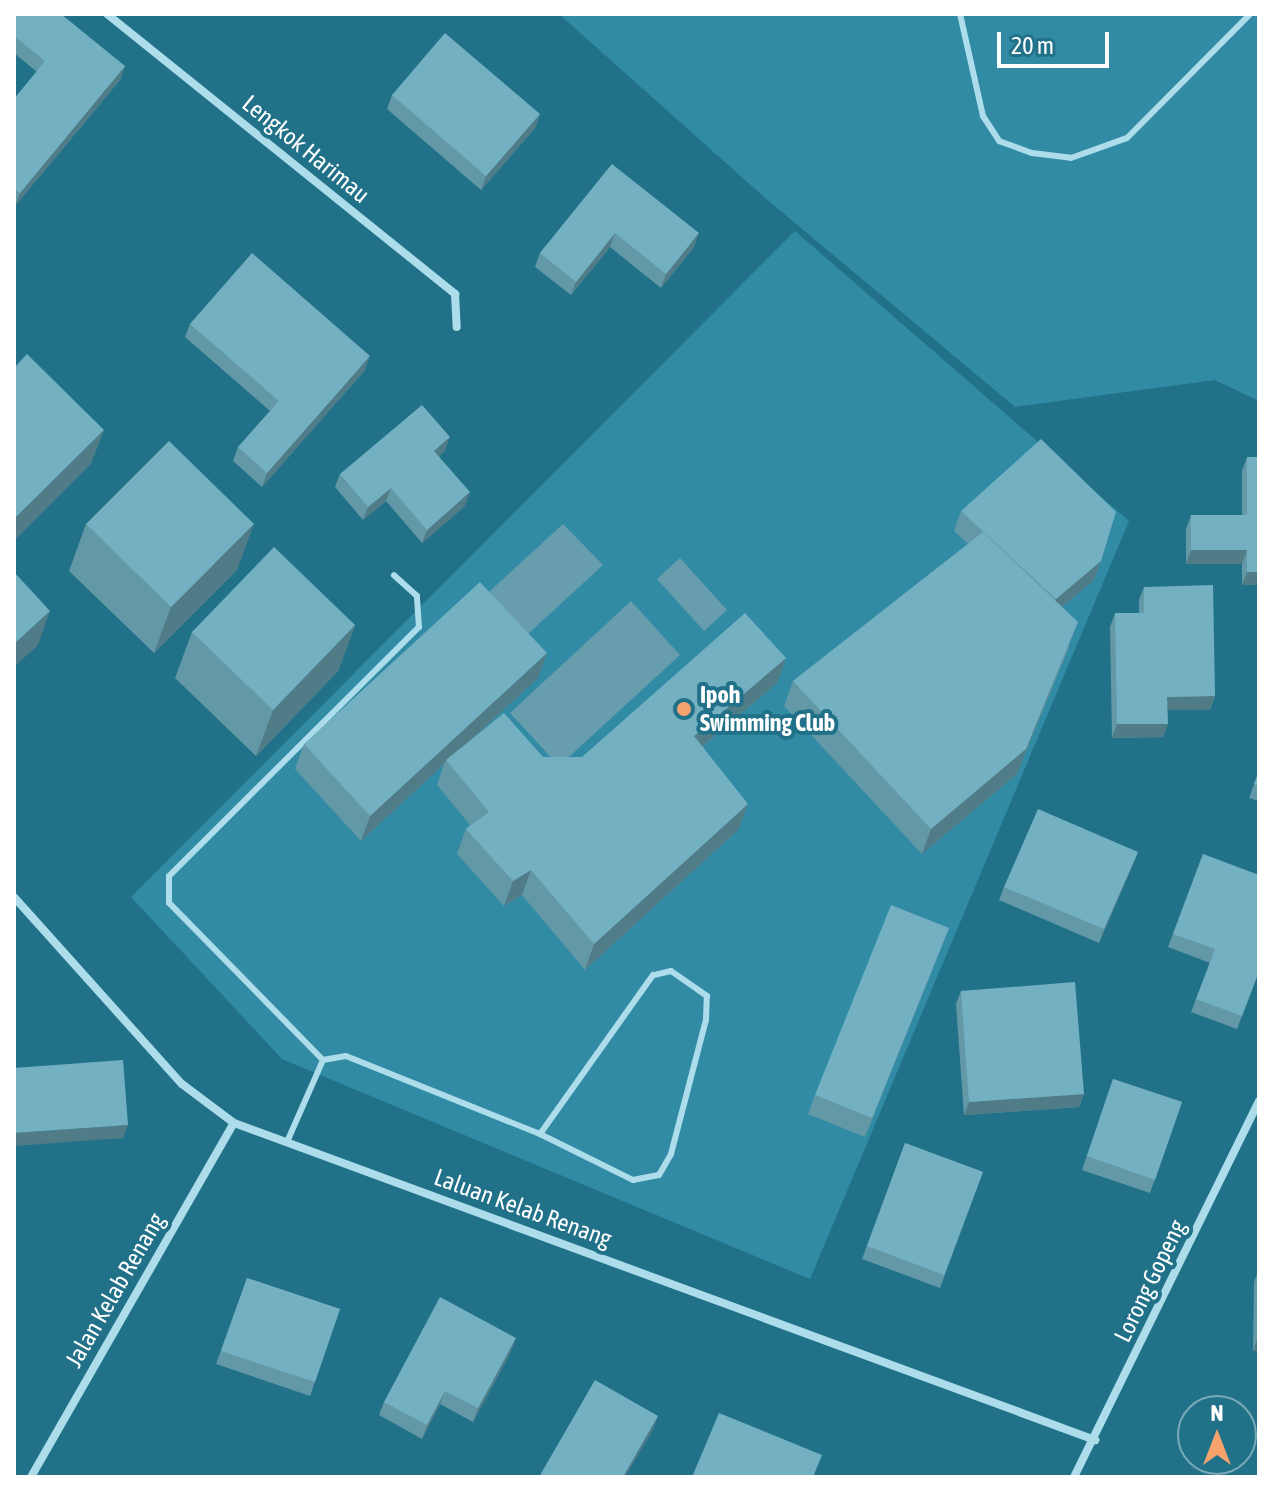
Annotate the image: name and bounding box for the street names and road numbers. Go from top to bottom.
street label: Lengkok Harimau [237,89,375,209]
street label: Laluan Kelab Renang [430,1163,616,1253]
street label: Jalan Kelab Renang [59,1208,171,1372]
street label: Lorong Gopeng [1108,1215,1192,1347]

